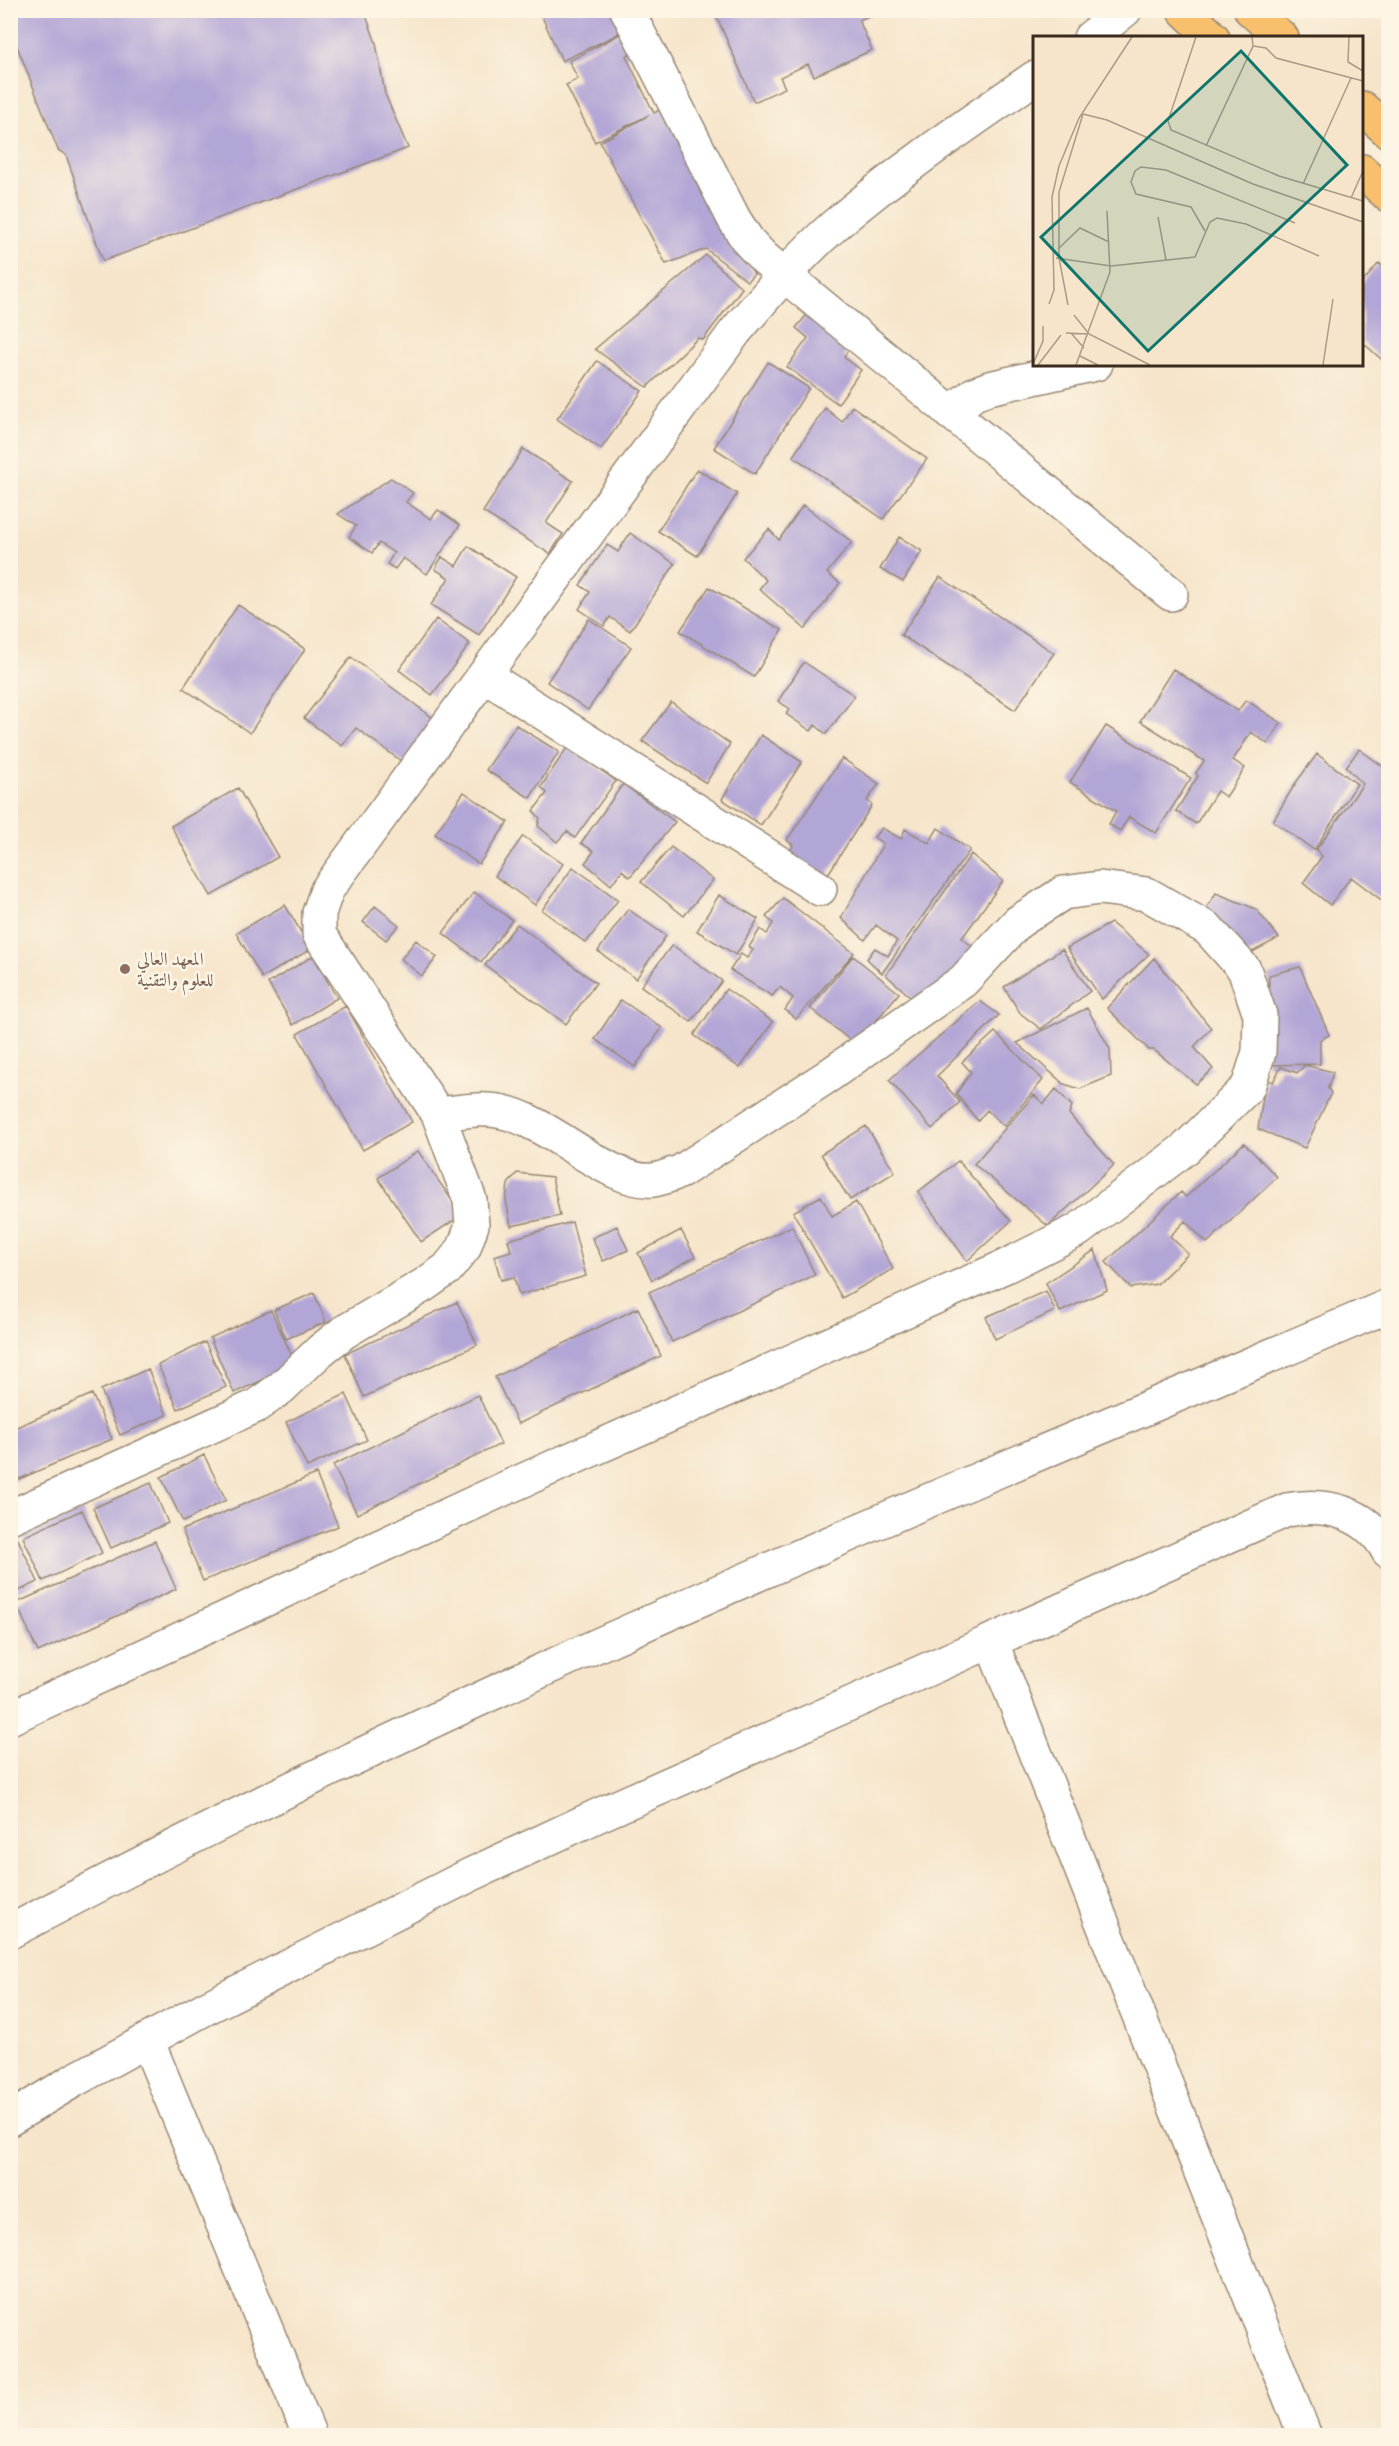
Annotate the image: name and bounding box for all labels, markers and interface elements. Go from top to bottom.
inset map [1033,36,1363,366]
place label: المعهد العالي للعلوم والتقنية [137,947,213,996]
marker: المعهد العالي للعلوم والتقنية [118,962,132,976]

